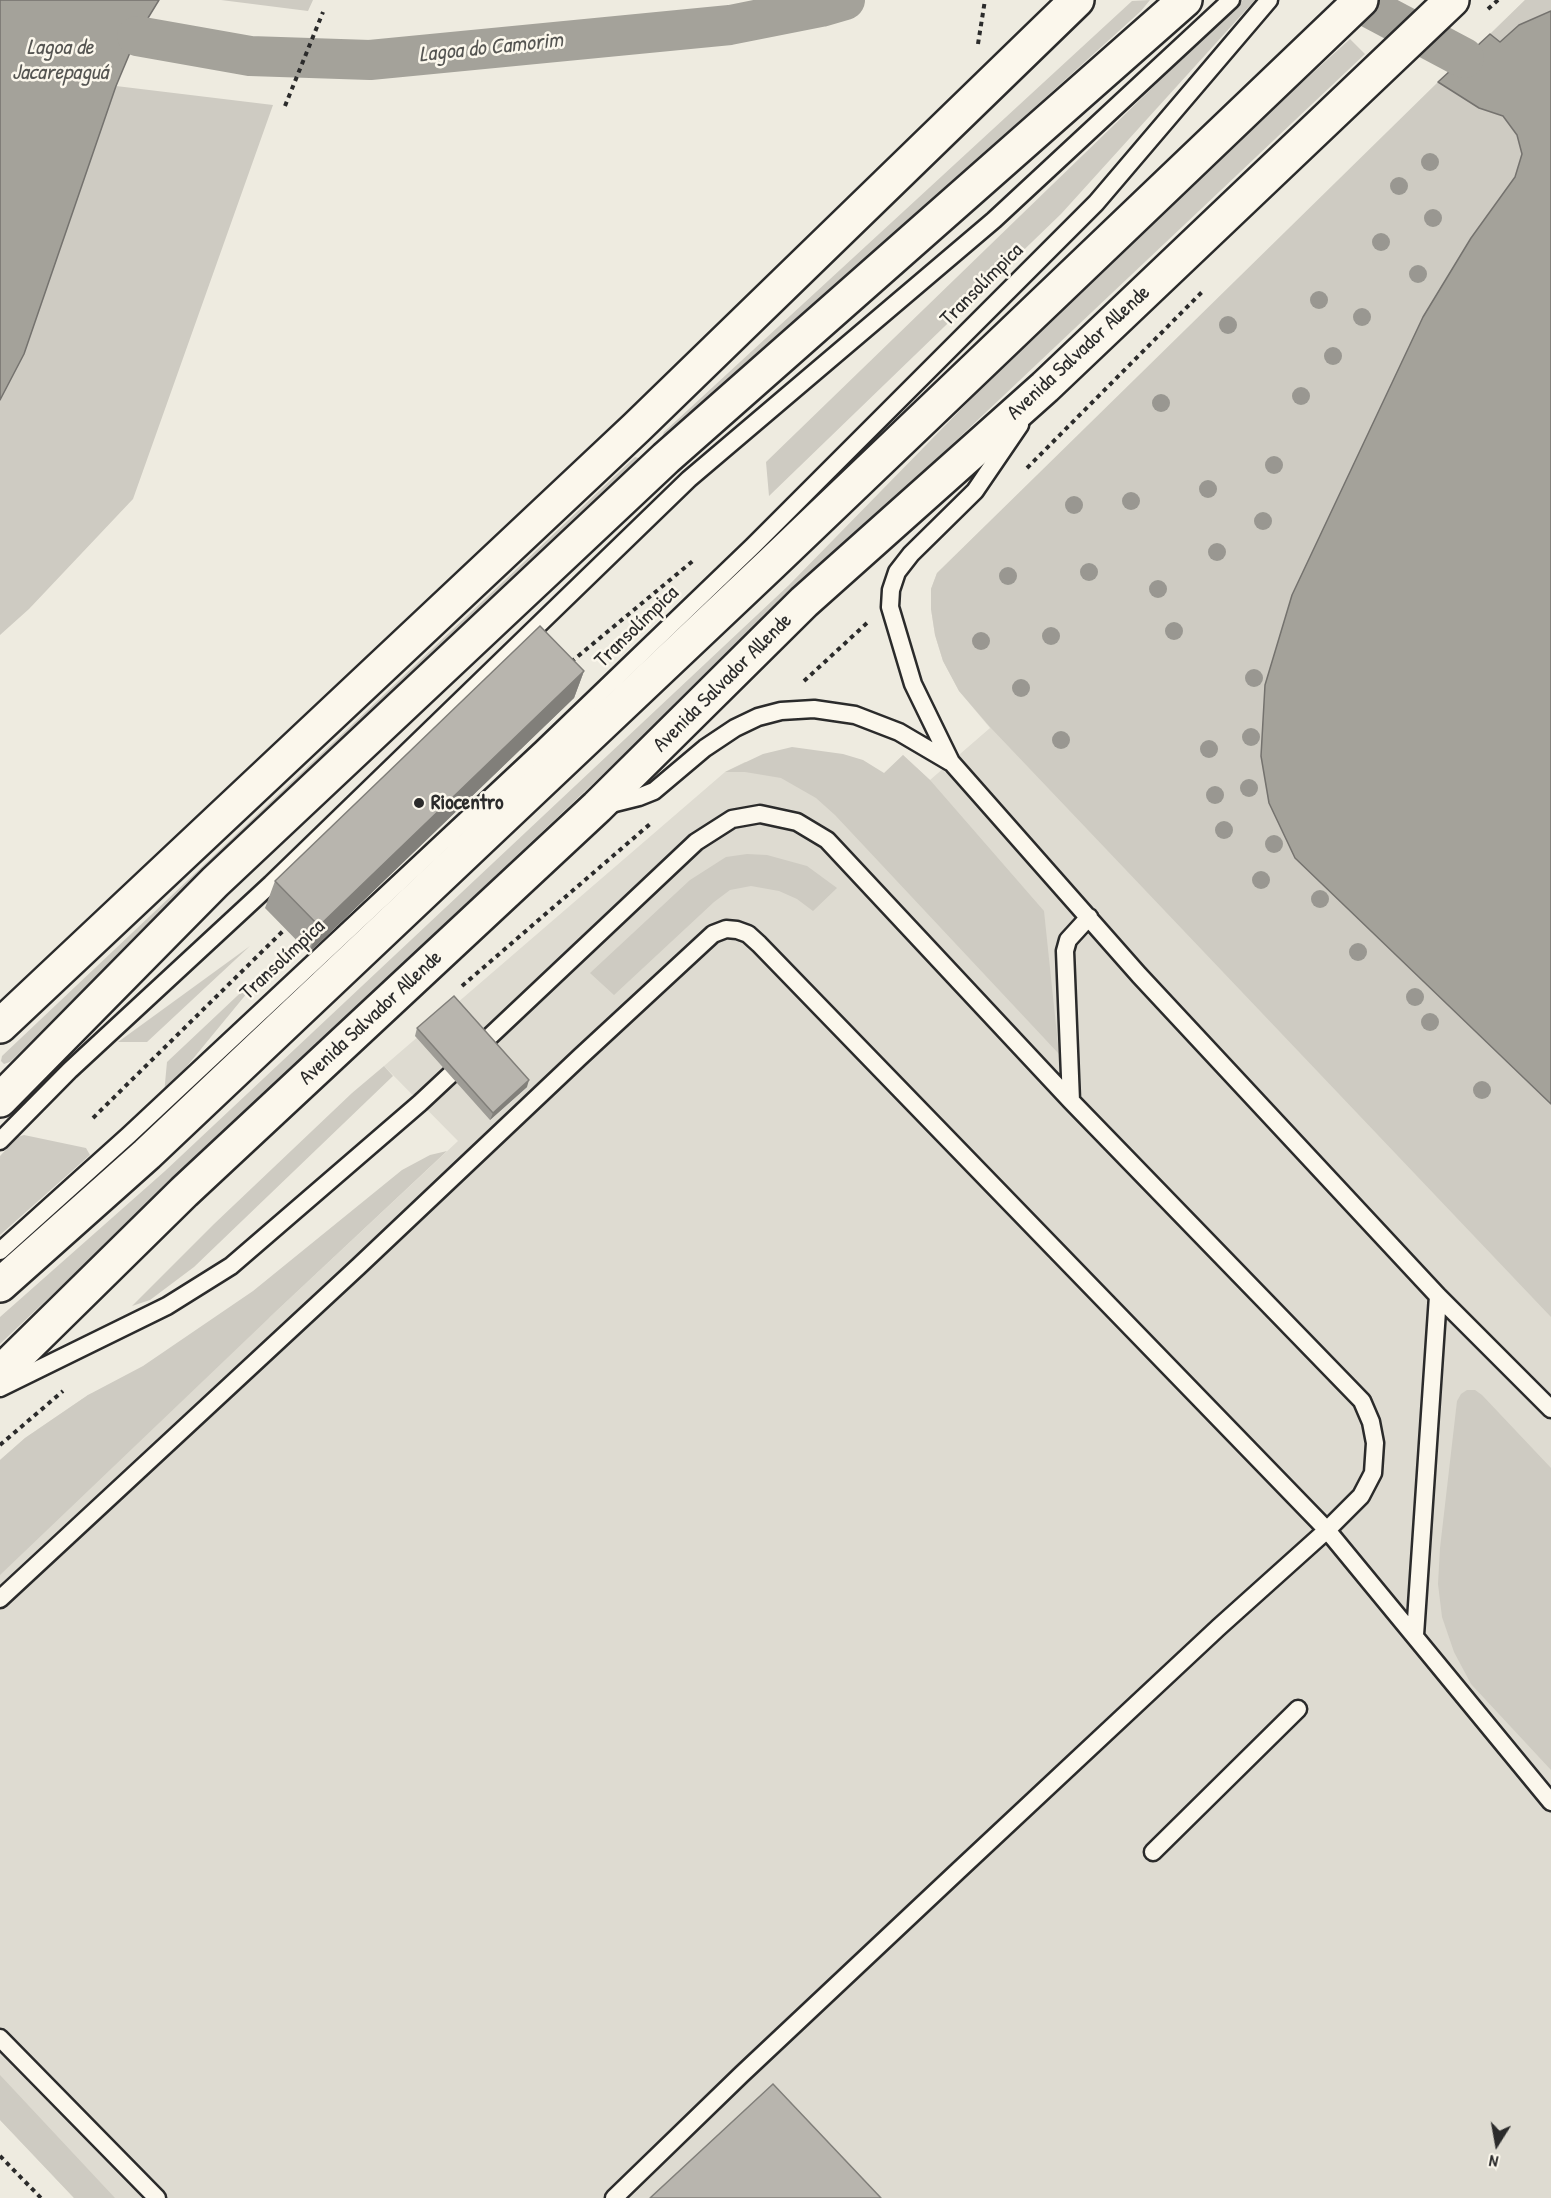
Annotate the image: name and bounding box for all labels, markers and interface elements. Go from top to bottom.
water label: Lagoa do Camorim [418,27,564,69]
water label: Lagoa de Jacarepaguá [12,35,108,86]
street label: Transolímpica [935,238,1029,332]
street label: Avenida Salvador Allende [1002,280,1156,426]
street label: Transolímpica [590,581,684,673]
street label: Avenida Salvador Allende [648,608,798,758]
place label: Riocentro [431,790,503,816]
marker: Riocentro [412,796,426,810]
street label: Transolímpica [235,914,331,1006]
street label: Avenida Salvador Allende [294,945,448,1091]
north arrow [1467,2114,1527,2174]
text: N [1487,2150,1500,2173]

